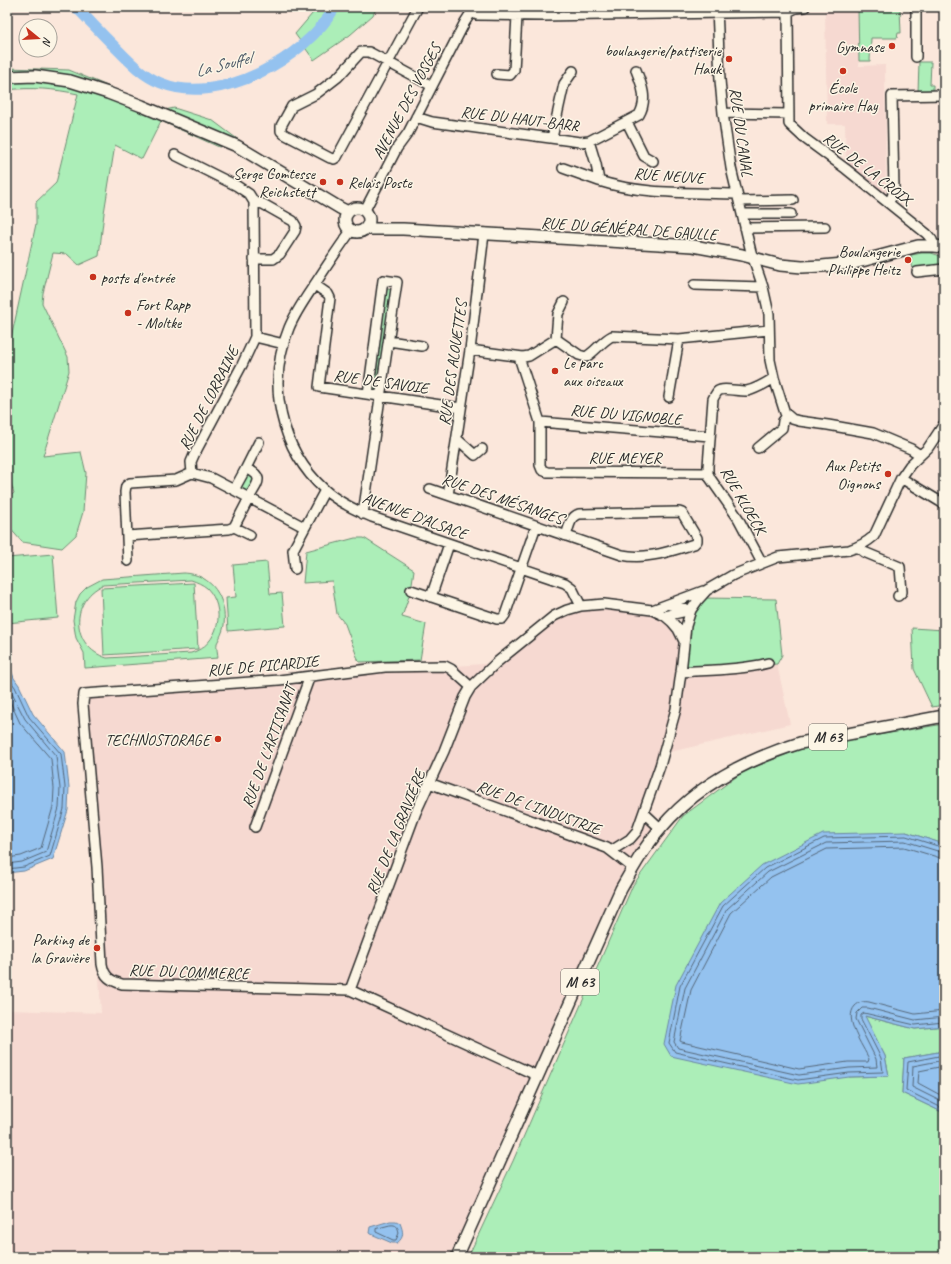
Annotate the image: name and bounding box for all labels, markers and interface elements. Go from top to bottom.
north arrow [18,18,58,58]
text: N [39,36,55,49]
place label: Gymnase [836,37,886,57]
street label: AVENUE DES VOSGES [368,38,447,163]
place label: boulangerie/pattiserie Hauk [605,41,723,79]
marker: Gymnase [887,41,897,51]
water label: La Souffel [193,46,259,81]
marker: boulangerie/pattiserie Hauk [724,54,734,64]
marker: École primaire Hay [838,66,848,76]
place label: École primaire Hay [809,78,879,116]
street label: RUE DU CANAL [725,86,757,178]
street label: RUE DU HAUT-BARR [460,102,581,136]
street label: RUE DE LA CROIX [819,128,918,211]
place label: Serge Comtesse Reichstett [233,164,318,202]
street label: RUE NEUVE [633,164,707,189]
place label: Relais Poste [348,173,414,193]
marker: Serge Comtesse Reichstett [318,177,328,187]
marker: Relais Poste [335,177,345,187]
street label: RUE DU GÉNÉRAL DE GAULLE [540,213,720,245]
place label: Boulangerie Philippe Heitz [828,242,902,280]
marker: Boulangerie Philippe Heitz [903,255,913,265]
place label: poste d'entrée [101,268,176,288]
marker: poste d'entrée [88,272,98,282]
place label: Fort Rapp - Moltke [136,295,191,333]
street label: RUE DES ALOUETTES [434,296,472,427]
marker: Fort Rapp - Moltke [123,308,133,318]
street label: RUE DE LORRAINE [174,341,245,453]
place label: Le parc aux oiseaux [563,353,624,391]
street label: RUE DE SAVOIE [332,365,432,399]
marker: Le parc aux oiseaux [550,366,560,376]
street label: RUE DU VIGNOBLE [569,400,685,430]
street label: RUE MEYER [589,448,664,468]
place label: Aux Petits Oignons [825,456,882,494]
street label: RUE KLOECK [716,463,772,540]
street label: RUE DES MÉSANGES [439,469,569,530]
marker: Aux Petits Oignons [883,469,893,479]
street label: AVENUE D'ALSACE [360,488,472,545]
street label: RUE DE PICARDIE [207,651,322,681]
street label: RUE DE L'ARTISANAT [237,679,302,811]
road number: M 63 [809,724,847,750]
place label: TECHNOSTORAGE [105,730,212,750]
marker: TECHNOSTORAGE [213,734,223,744]
street label: RUE DE LA GRAVIÈRE [362,765,431,897]
street label: RUE DE L'INDUSTRIE [474,776,606,840]
place label: Parking de la Gravière [31,930,91,968]
marker: Parking de la Gravière [92,943,102,953]
street label: RUE DU COMMERCE [129,960,251,984]
road number: M 63 [561,969,599,995]

